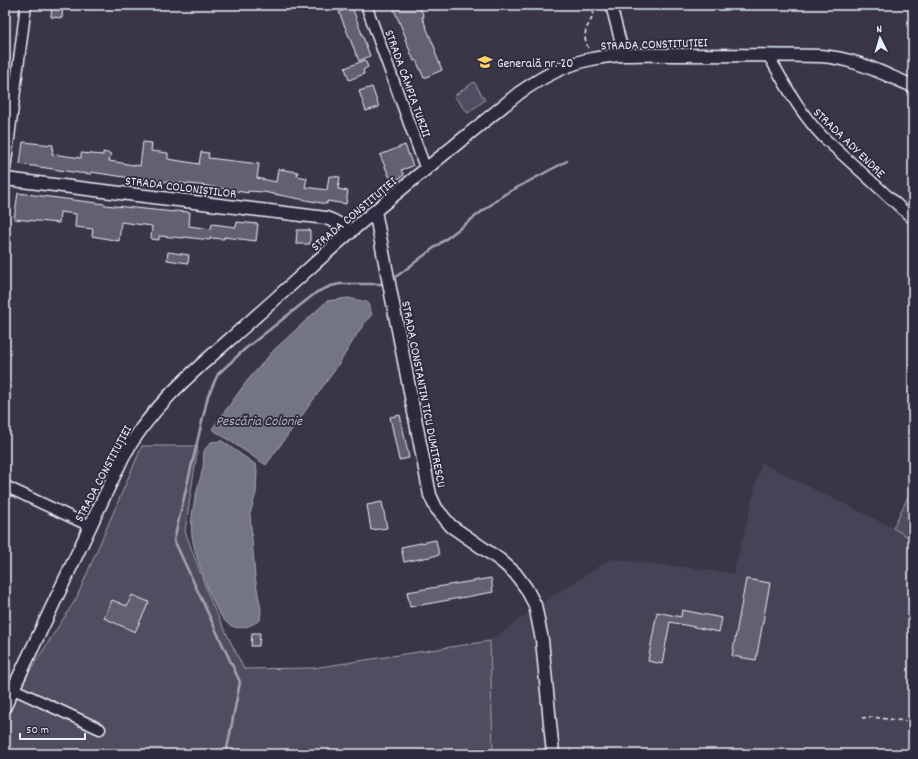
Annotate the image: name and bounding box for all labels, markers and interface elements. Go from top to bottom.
north arrow [860,18,900,58]
text: N [876,22,883,38]
street label: STRADA CÂMPIA TURZII [378,27,435,140]
street label: STRADA CONSTITUȚIEI [600,34,708,57]
school or university icon: Generală nr. 20 [476,53,494,71]
place label: Generală nr. 20 [497,55,573,74]
street label: STRADA ADY ENDRE [808,104,889,183]
street label: STRADA COLONIȘTILOR [124,172,237,205]
street label: STRADA CONSTITUȚIEI [307,173,402,257]
street label: STRADA CONSTANTIN TICU DUMITRESCU [395,299,450,489]
water label: Pescăria Colonie [216,412,303,432]
street label: STRADA CONSTITUȚIEI [71,422,138,526]
scale bar [20,715,85,741]
text: 50 m [26,722,49,739]

